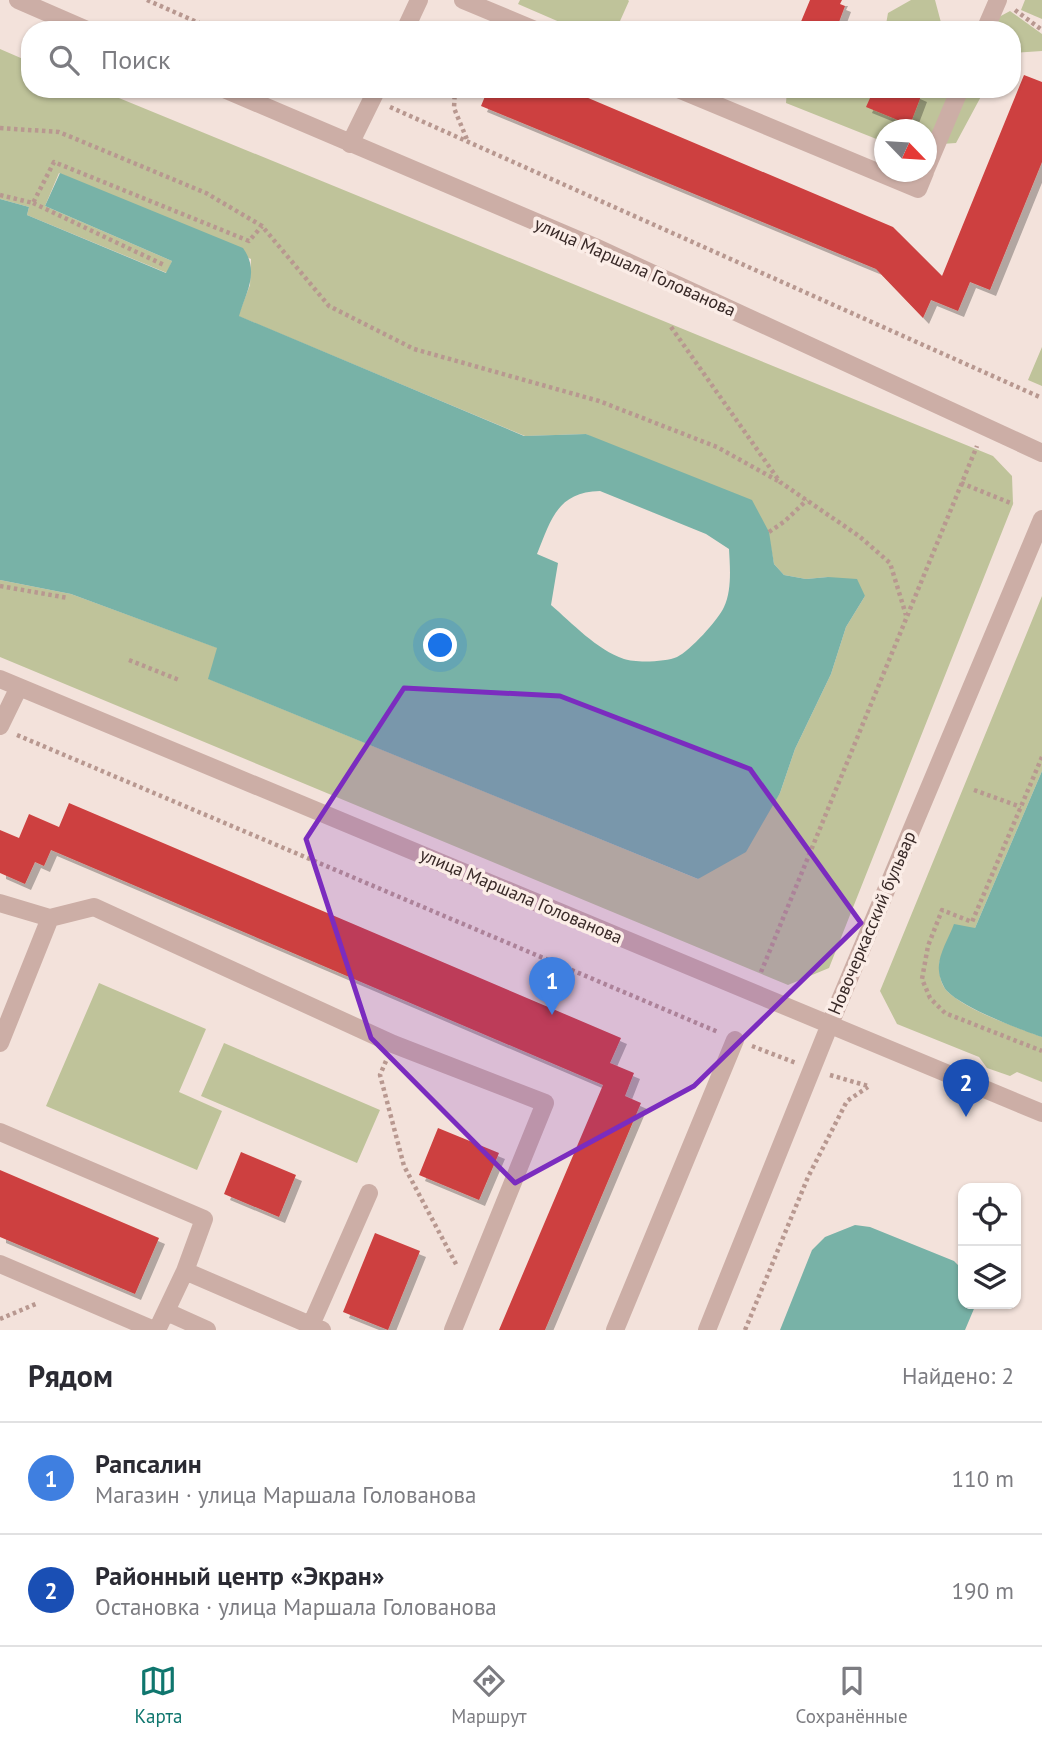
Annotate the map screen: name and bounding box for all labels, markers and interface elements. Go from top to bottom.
search box [21,21,1021,98]
icon: search [45,41,83,79]
text: Поиск [101,43,170,76]
north arrow [874,119,937,182]
street label: улица Маршала Голованова [531,212,739,321]
your location [423,628,457,662]
street label: Новочеркасский бульвар [822,828,921,1018]
street label: улица Маршала Голованова [416,842,626,949]
pin: 1 [529,957,575,1015]
pin: 2 [943,1059,989,1117]
map controls [958,1183,1021,1309]
button: locate [958,1183,1021,1246]
button: layers [958,1246,1021,1309]
text: Рядом [28,1356,113,1395]
text: Найдено: 2 [902,1361,1014,1390]
text: Рапсалин [95,1447,202,1480]
text: 1 [44,1464,58,1493]
text: 110 m [952,1464,1014,1493]
text: Магазин · улица Маршала Голованова [95,1480,476,1509]
text: Районный центр «Экран» [95,1559,384,1592]
text: 2 [44,1576,58,1605]
text: 190 m [952,1576,1014,1605]
text: Остановка · улица Маршала Голованова [95,1592,497,1621]
tab: Карта [134,1662,182,1728]
tab: Маршрут [451,1662,527,1728]
tab: Сохранённые [795,1662,908,1728]

